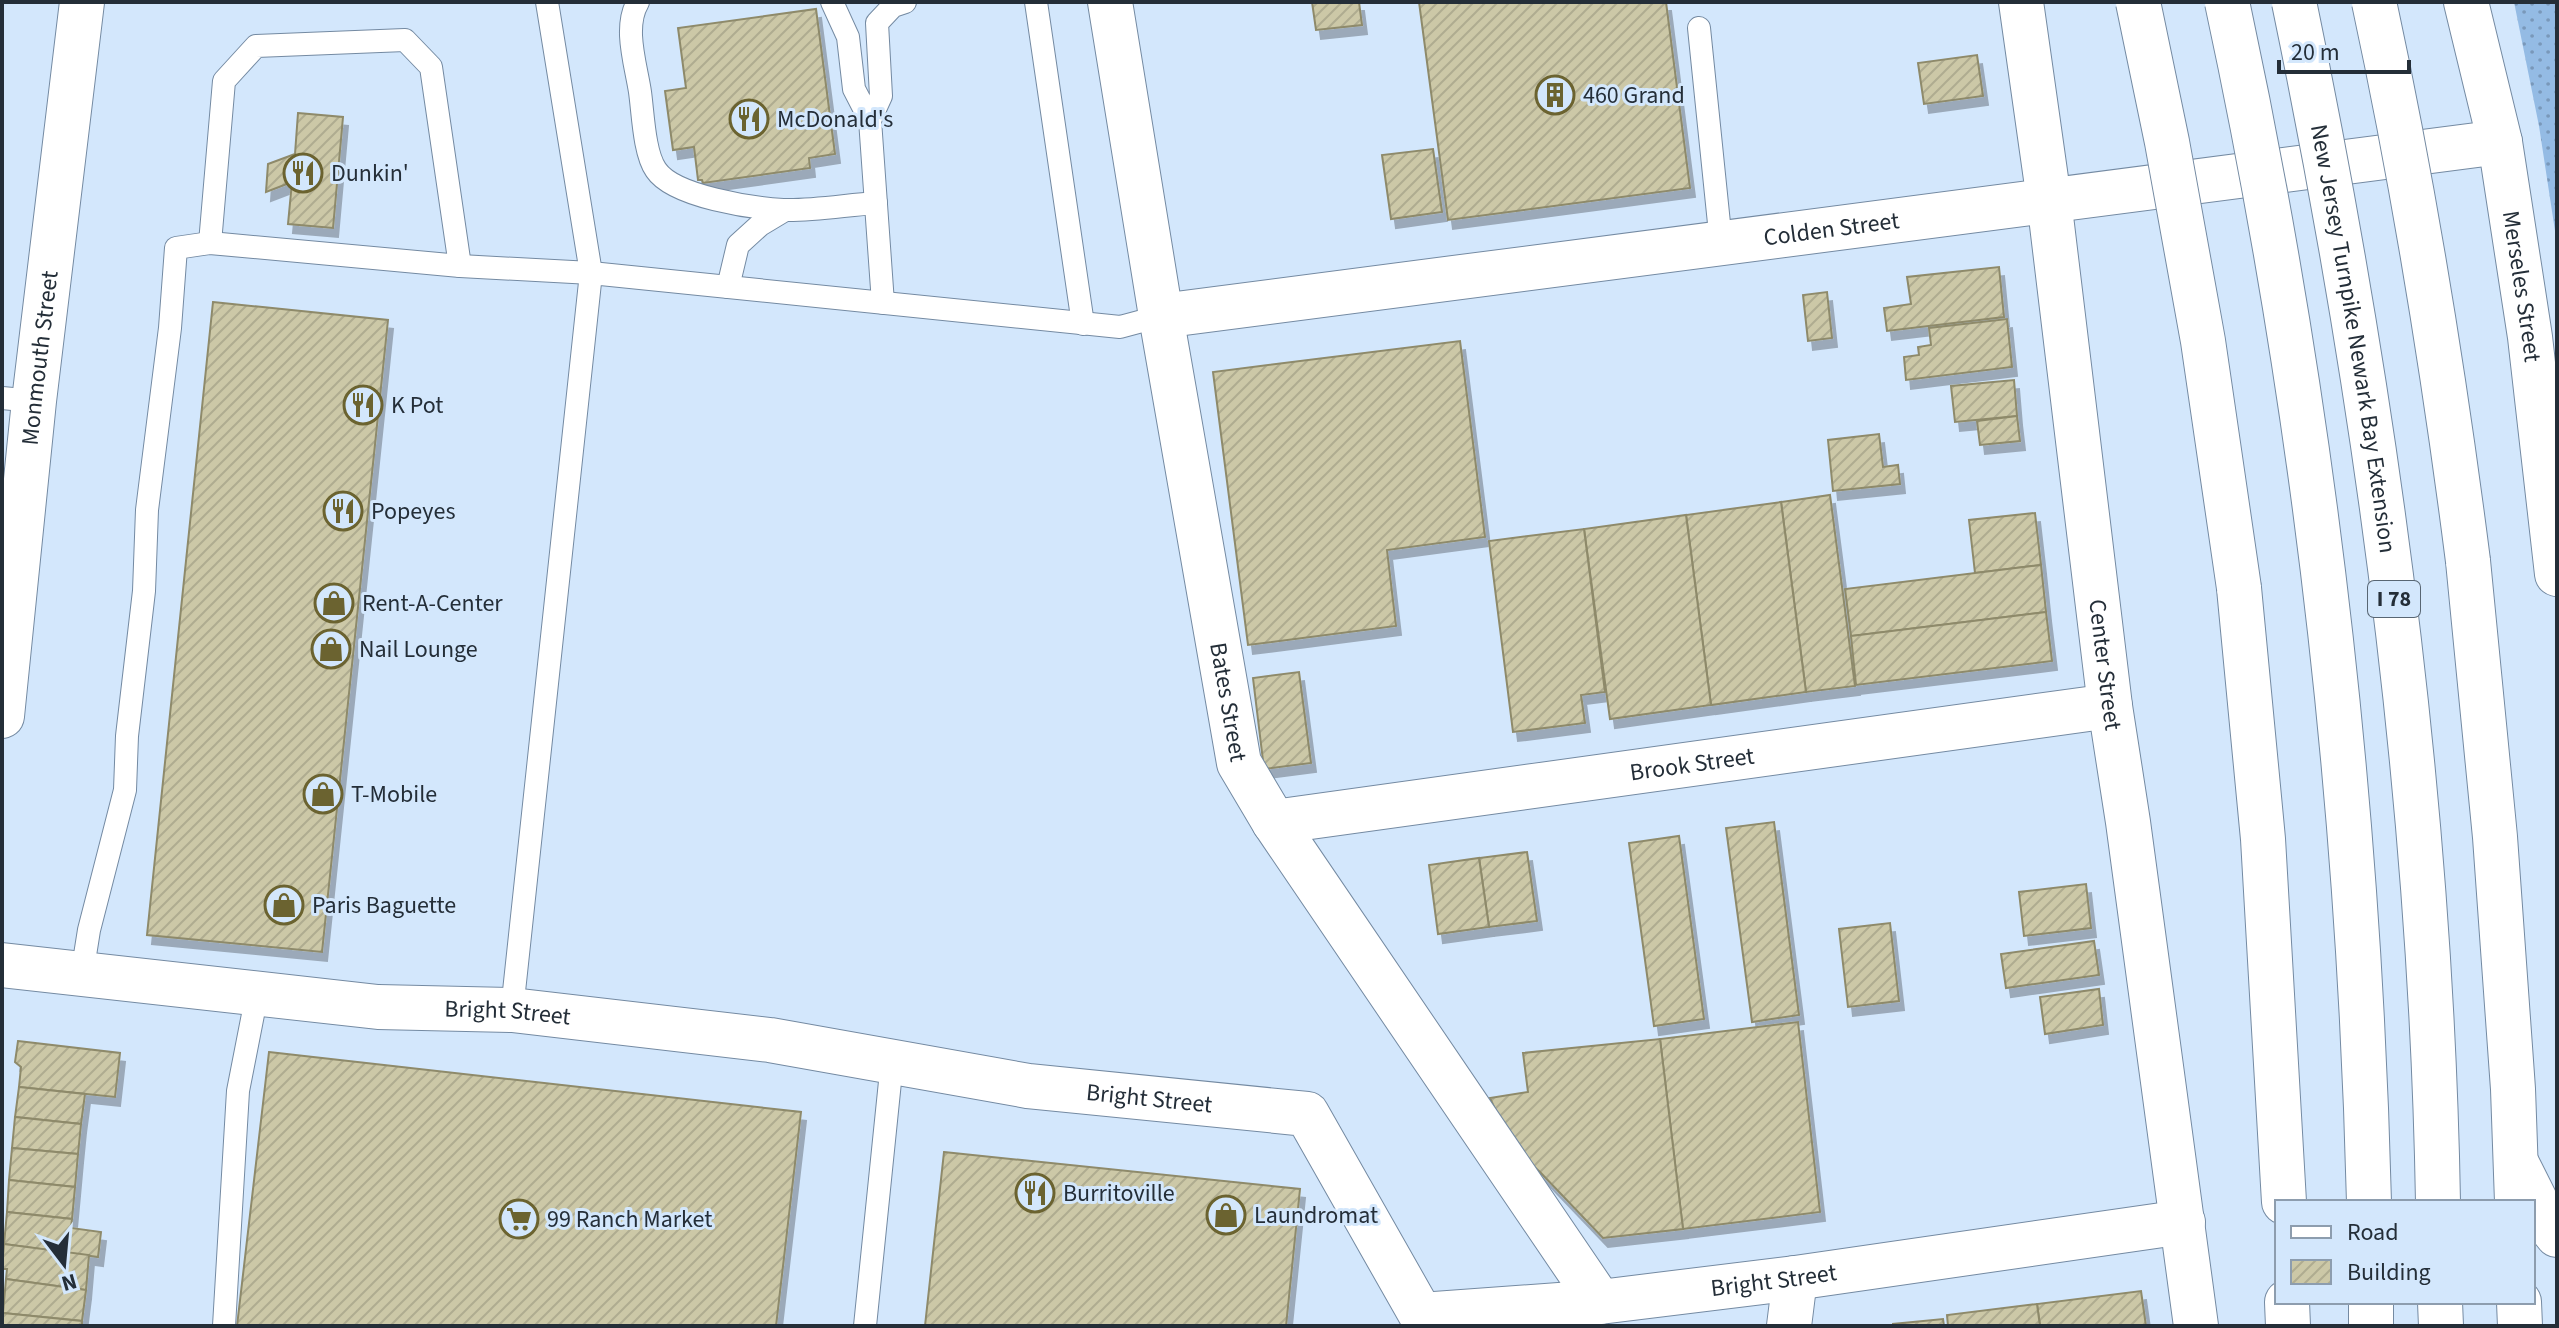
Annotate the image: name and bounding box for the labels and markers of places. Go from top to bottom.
building icon: 460 Grand [1534,74,1576,116]
place label: 460 Grand [1583,78,1685,113]
restaurant icon: McDonald's [728,98,770,140]
place label: McDonald's [777,102,893,137]
restaurant icon: Dunkin' [282,152,324,194]
place label: Dunkin' [331,156,409,191]
restaurant icon: K Pot [342,384,384,426]
place label: K Pot [391,388,443,423]
restaurant icon: Popeyes [322,490,364,532]
place label: Popeyes [371,494,455,529]
shop icon: Rent-A-Center [313,582,355,624]
place label: Rent-A-Center [362,586,503,621]
shop icon: Nail Lounge [310,628,352,670]
place label: Nail Lounge [359,632,478,667]
shop icon: T-Mobile [302,773,344,815]
place label: T-Mobile [351,777,437,812]
shop icon: Paris Baguette [263,884,305,926]
place label: Paris Baguette [312,888,456,923]
restaurant icon: Burritoville [1014,1172,1056,1214]
place label: Burritoville [1063,1176,1175,1211]
shop icon: Laundromat [1205,1194,1247,1236]
supermarket icon: 99 Ranch Market [498,1198,540,1240]
place label: Laundromat [1254,1198,1378,1233]
place label: 99 Ranch Market [547,1202,712,1237]

